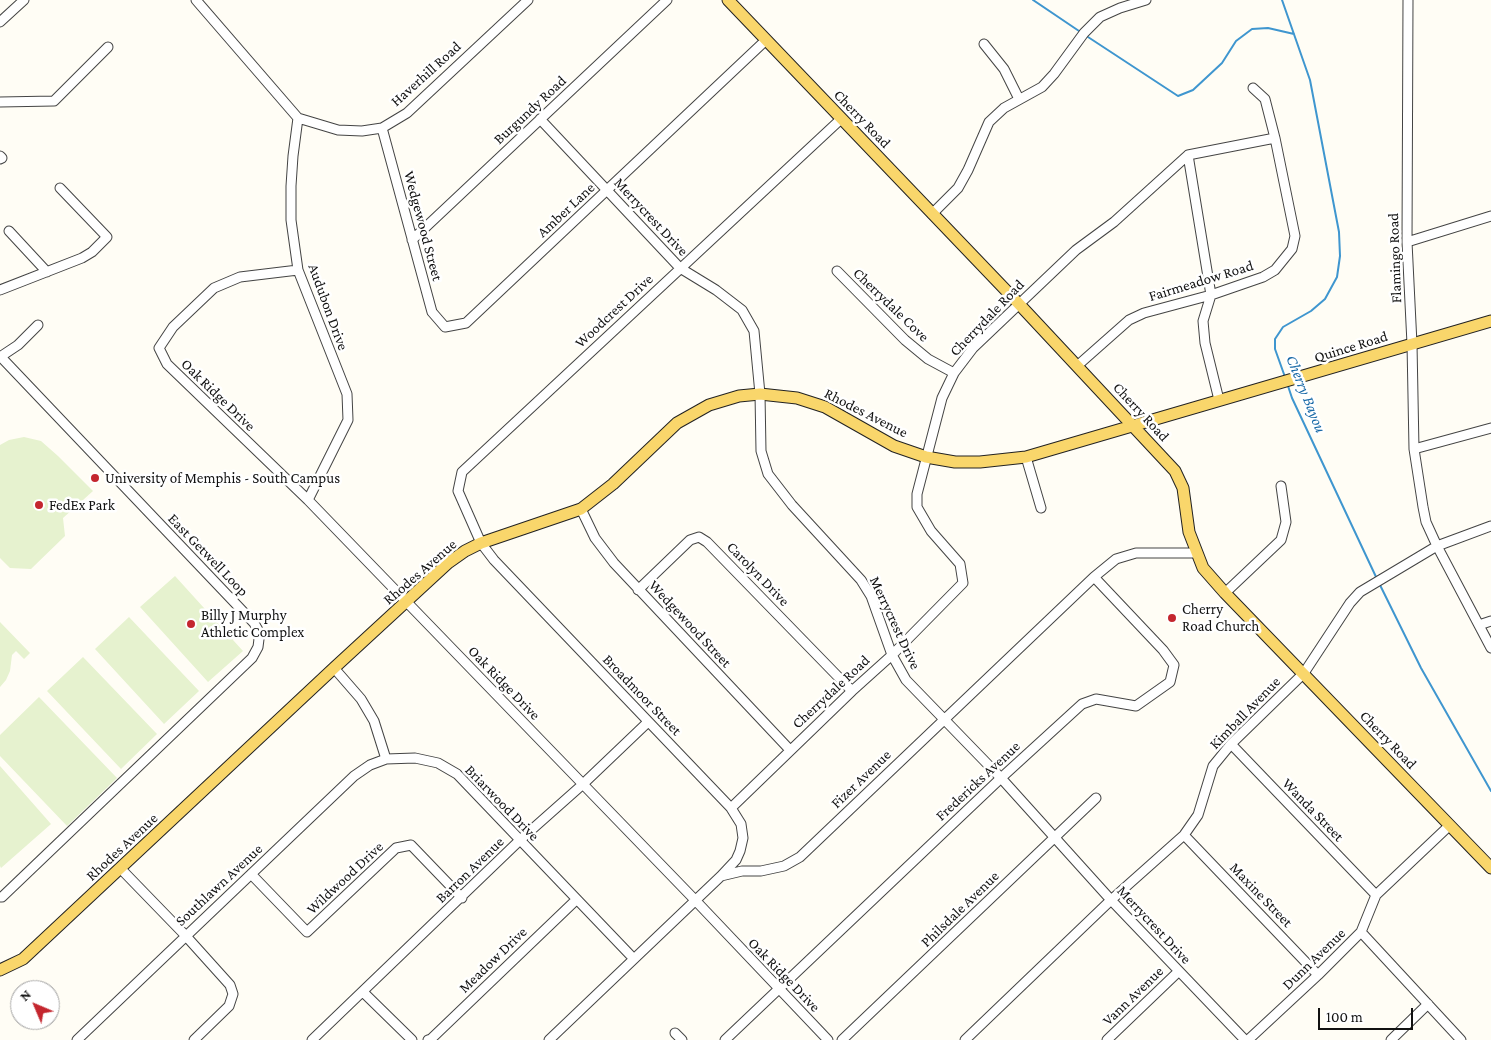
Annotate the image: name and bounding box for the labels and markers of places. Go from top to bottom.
place label: University of Memphis - South Campus [105,469,340,487]
marker: University of Memphis - South Campus [89,472,101,484]
place label: FedEx Park [49,496,115,514]
marker: FedEx Park [33,499,45,511]
place label: Cherry Road Church [1182,600,1259,635]
place label: Billy J Murphy Athletic Complex [201,606,304,641]
marker: Cherry Road Church [1166,612,1178,624]
marker: Billy J Murphy Athletic Complex [185,618,197,630]

